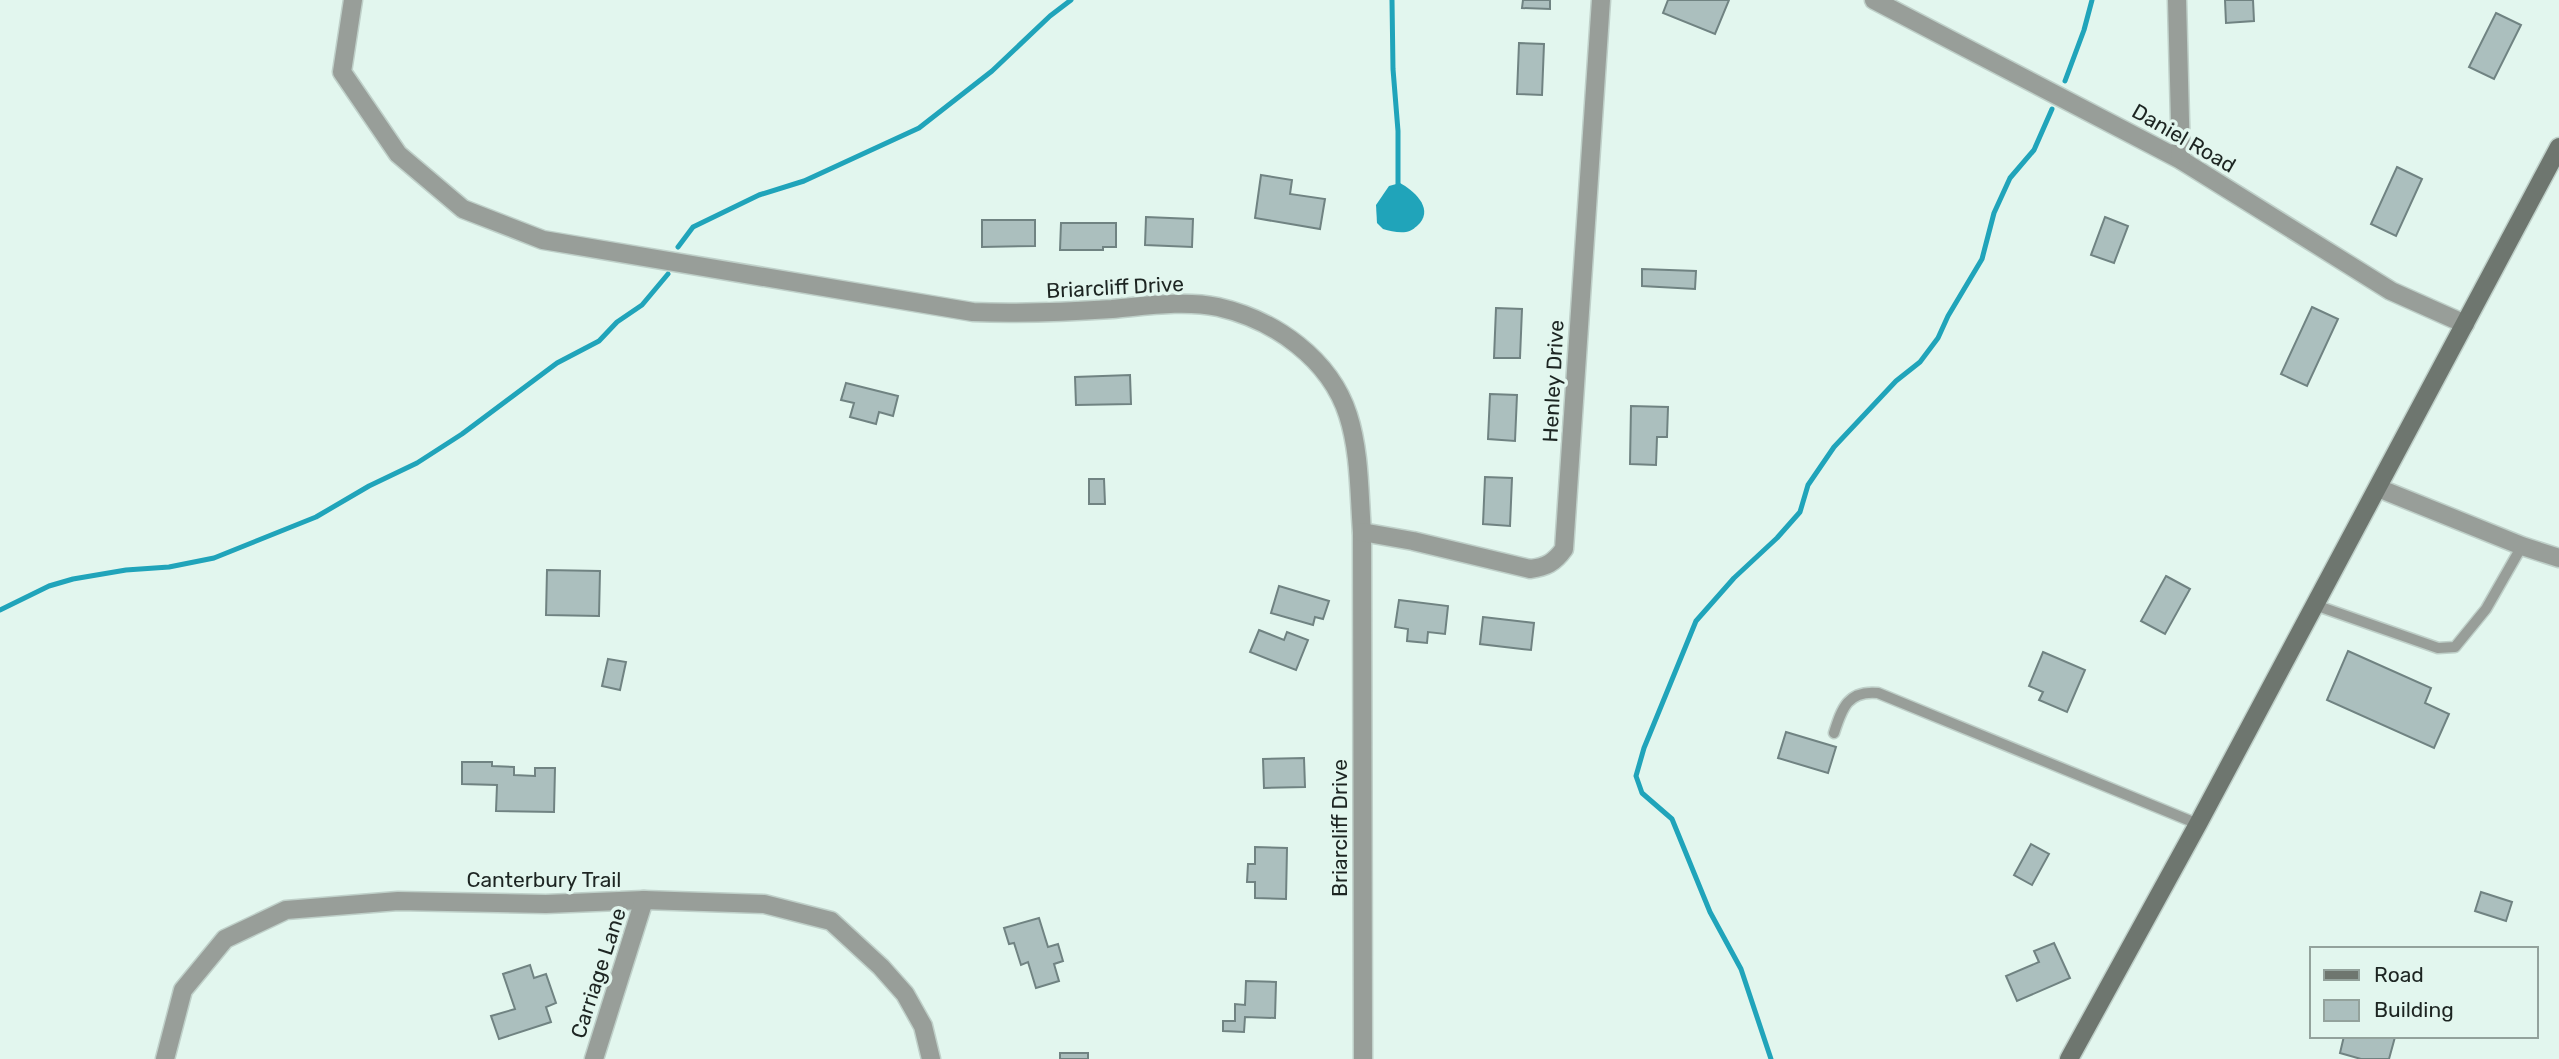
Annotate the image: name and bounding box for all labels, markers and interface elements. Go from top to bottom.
street label: Daniel Road [2128,98,2240,178]
street label: Briarcliff Drive [1045,271,1185,303]
street label: Henley Drive [1537,319,1569,443]
street label: Briarcliff Drive [1327,759,1352,897]
street label: Canterbury Trail [467,867,621,892]
street label: Carriage Lane [565,905,631,1041]
legend [2310,947,2538,1038]
text: Road [2374,962,2424,987]
text: Building [2374,997,2454,1022]

